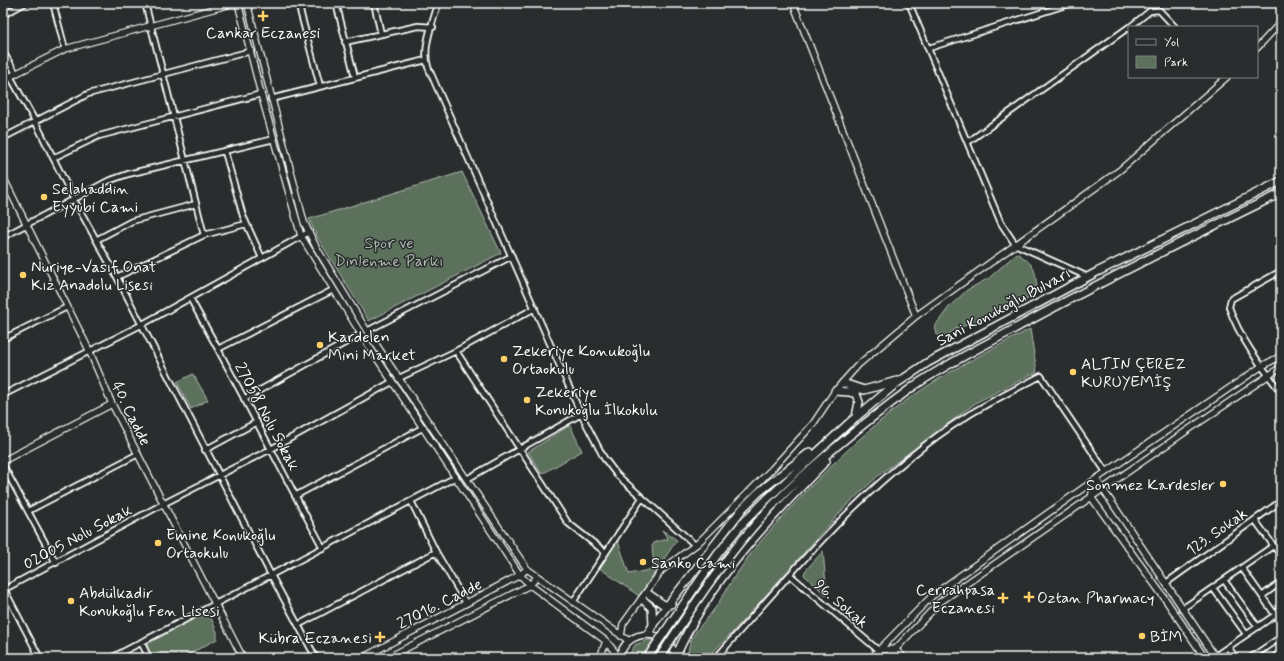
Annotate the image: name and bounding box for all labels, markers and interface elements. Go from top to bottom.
marker: Cankar Eczanesi [258,11,268,21]
place label: Cankar Eczanesi [206,23,321,44]
legend [1128,26,1258,78]
text: Yol [1164,35,1179,51]
text: Park [1164,55,1188,71]
place label: Selahaddin Eyyubi Cami [52,179,138,218]
marker: Selahaddin Eyyubi Cami [39,192,49,202]
park label: Spor ve Dinlenme Parkı [335,233,443,272]
place label: Nuriye-Vasıf Onat Kız Anadolu Lisesi [31,257,157,296]
street label: Sani Konukoğlu Bulvarı [933,263,1075,352]
marker: Nuriye-Vasıf Onat Kız Anadolu Lisesi [18,270,28,280]
place label: Kardelen Mini Market [328,327,416,366]
marker: Kardelen Mini Market [315,340,325,350]
place label: Zekeriye Konukoğlu Ortaokulu [512,341,650,380]
marker: Zekeriye Konukoğlu Ortaokulu [499,354,509,364]
place label: ALTIN ÇEREZ KURUYEMİŞ [1081,354,1185,393]
street label: 27058 Nolu Sokak [229,359,304,474]
marker: ALTIN ÇEREZ KURUYEMİŞ [1068,367,1078,377]
street label: 40. Cadde [106,378,155,449]
place label: Zekeriye Konukoğlu İlkokulu [535,382,658,421]
marker: Zekeriye Konukoğlu İlkokulu [522,395,532,405]
place label: Sonmez Kardesler [1086,475,1215,496]
marker: Sonmez Kardesler [1218,479,1228,489]
street label: 02005 Nolu Sokak [20,500,136,575]
street label: 123. Sokak [1182,503,1252,561]
place label: Emine Konukoğlu Ortaokulu [166,525,276,564]
marker: Emine Konukoğlu Ortaokulu [153,538,163,548]
place label: Sanko Cami [651,553,736,574]
marker: Sanko Cami [638,557,648,567]
street label: 27016. Cadde [394,574,486,635]
street label: 96. Sokak [810,575,872,633]
place label: Cerrahpasa Eczanesi [916,580,995,619]
place label: Abdülkadir Konukoğlu Fen Lisesi [79,583,220,622]
place label: Oztan Pharmacy [1037,588,1154,609]
marker: Oztan Pharmacy [1024,592,1034,602]
marker: Cerrahpasa Eczanesi [998,593,1008,603]
marker: Abdülkadir Konukoğlu Fen Lisesi [66,596,76,606]
place label: BİM [1150,627,1183,648]
place label: Kübra Eczanesi [258,628,372,649]
marker: BİM [1137,631,1147,641]
marker: Kübra Eczanesi [375,632,385,642]

